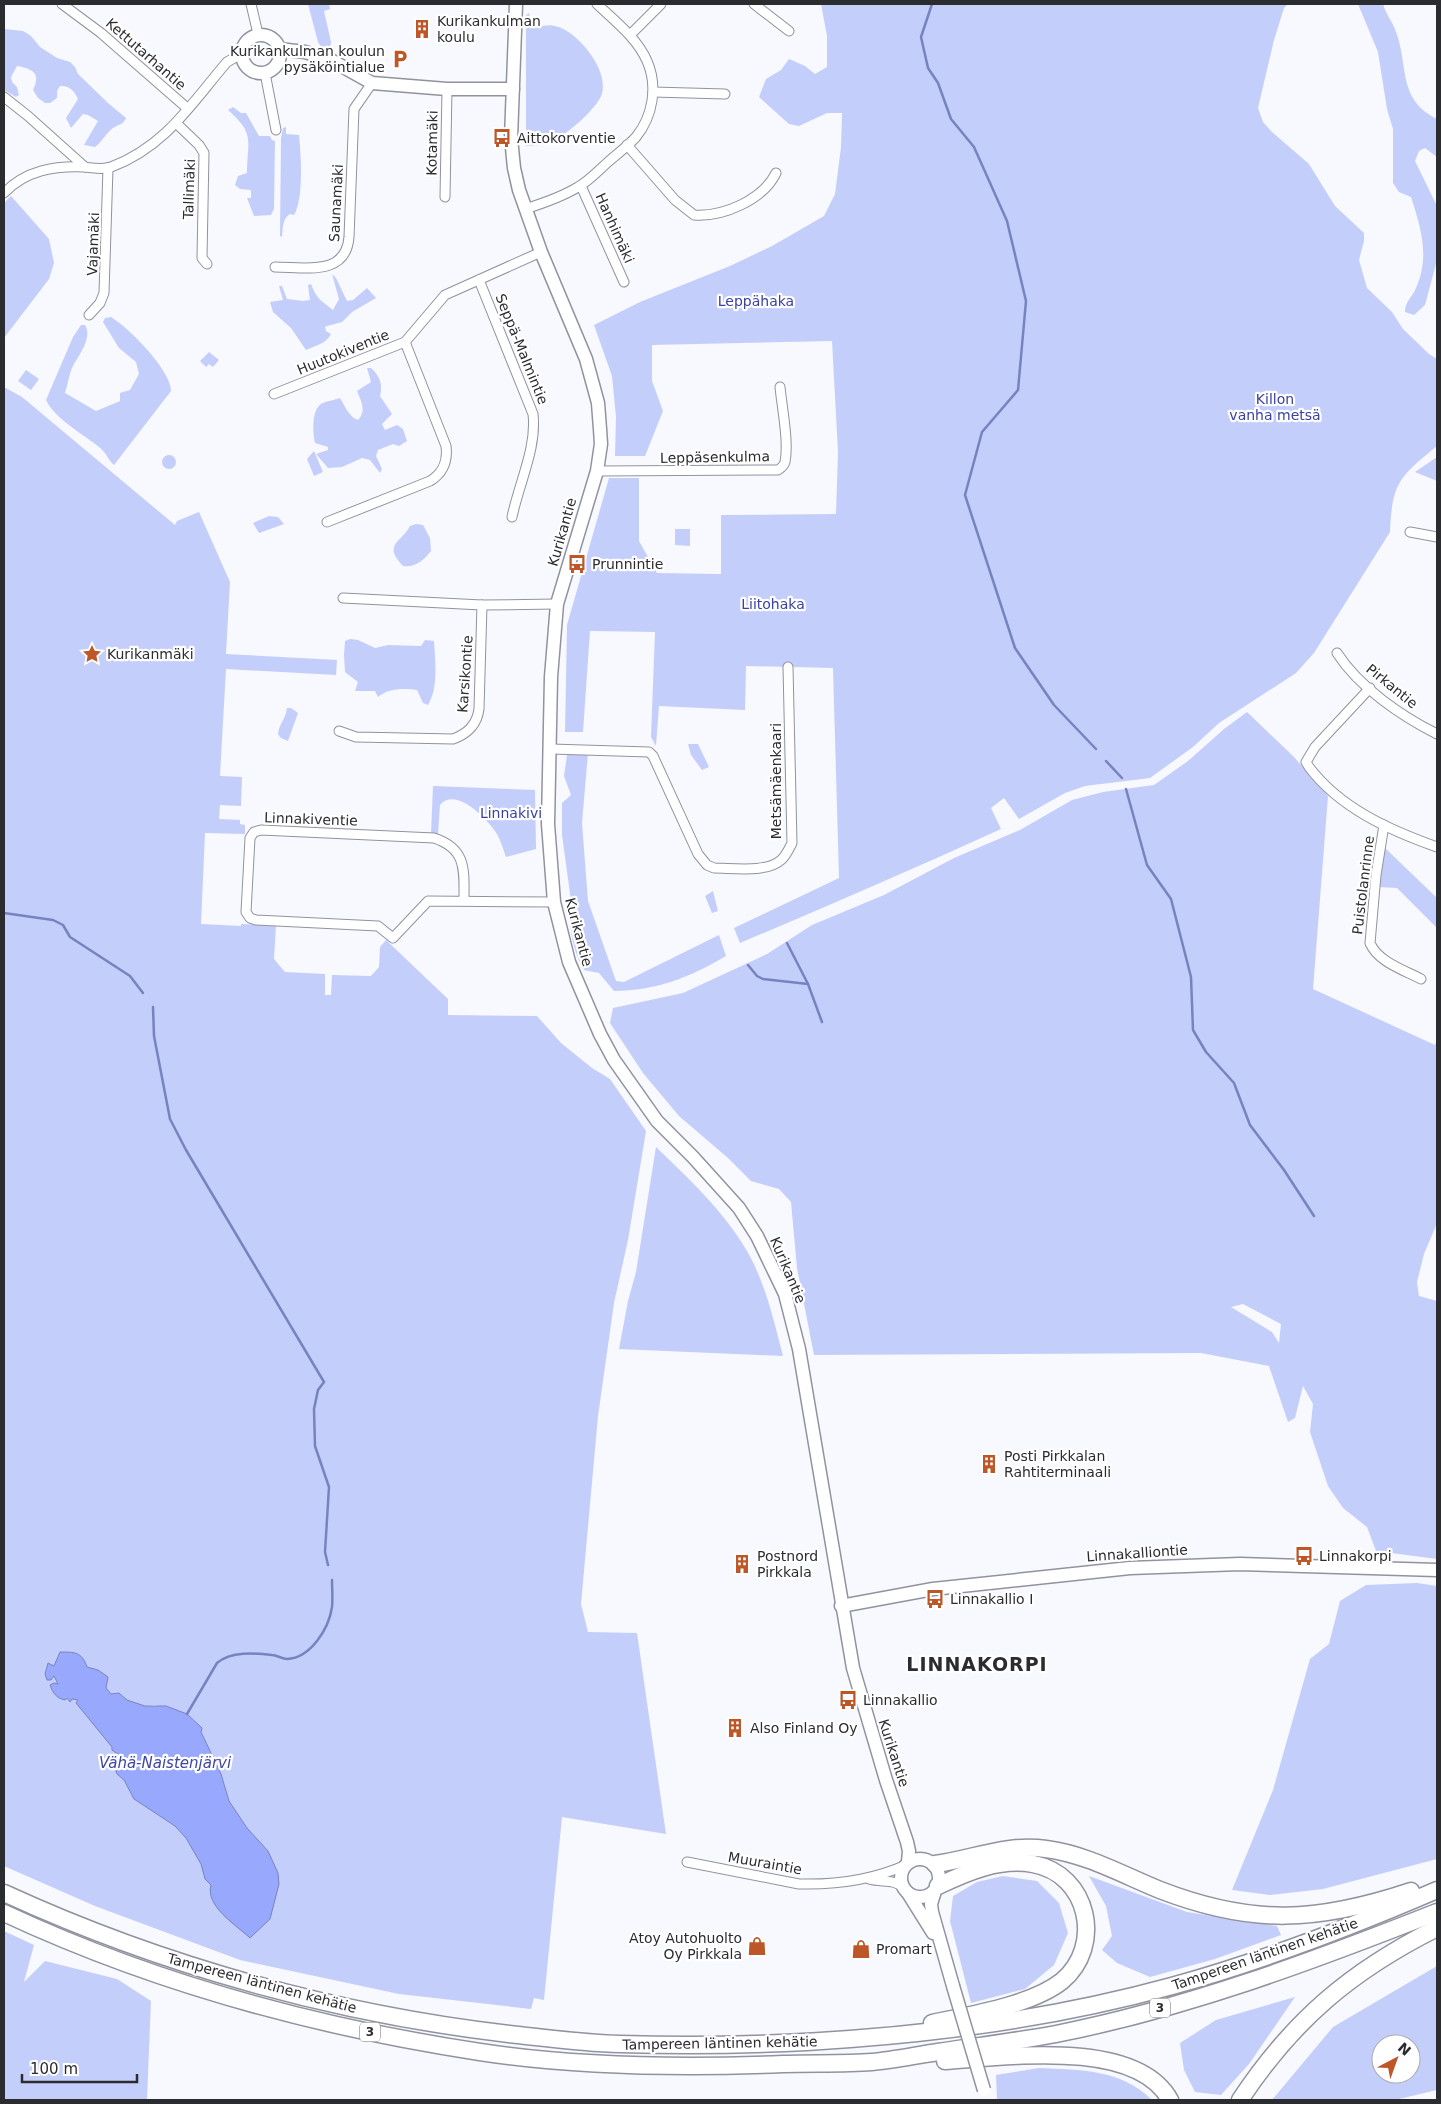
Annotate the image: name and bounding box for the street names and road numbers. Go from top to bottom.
street label: Kettutarhantie [103,15,189,93]
street label: Kotamäki [423,110,441,176]
street label: Tallimäki [180,158,198,221]
street label: Saunamäki [326,164,346,242]
street label: Hanhimäki [592,191,638,265]
street label: Vajamäki [84,212,102,276]
street label: Seppä-Malmintie [493,291,551,407]
street label: Huutokiventie [295,326,391,378]
street label: Leppäsenkulma [660,448,770,466]
street label: Kurikantie [545,496,579,568]
street label: Karsikontie [454,635,476,713]
street label: Pirkantie [1363,661,1421,711]
street label: Metsämäenkaari [768,723,784,839]
street label: Linnakiventie [264,809,358,829]
street label: Puistolanrinne [1349,835,1377,935]
street label: Kurikantie [562,896,596,968]
street label: Kurikantie [767,1235,809,1305]
street label: Linnakalliontie [1086,1541,1188,1565]
street label: Kurikantie [876,1717,912,1789]
street label: Muuraintie [727,1849,803,1877]
street label: Tampereen läntinen kehätie [1169,1915,1360,1994]
street label: Tampereen läntinen kehätie [165,1950,358,2016]
road number: 3 [1150,1999,1170,2018]
road number: 3 [360,2022,380,2041]
street label: Tampereen läntinen kehätie [621,2033,818,2053]

